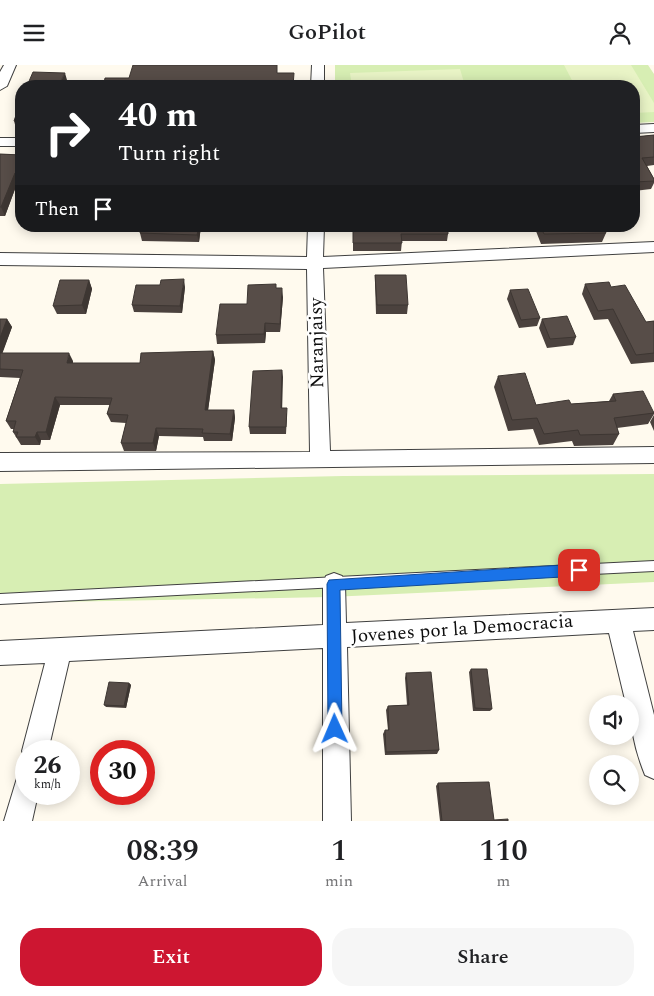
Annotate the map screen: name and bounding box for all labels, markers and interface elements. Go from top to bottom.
text: GoPilot [288,16,366,49]
icon: menu [20,19,48,47]
icon: person [606,19,634,47]
text: 40 m [118,89,198,142]
icon: right [35,100,100,165]
text: Turn right [118,137,220,170]
text: Then [35,195,79,224]
icon: arrive [89,195,117,223]
street label: Naranjaisy [302,296,332,389]
pin [558,549,600,591]
icon: arrive [565,556,593,584]
street label: Jovenes por la Democracia [350,607,575,651]
map controls [589,695,639,805]
button: sound [589,695,639,745]
position arrow [308,702,360,754]
speed limit sign: 30 [90,740,155,805]
text: 26 [33,747,62,785]
button: search [589,755,639,805]
text: km/h [34,775,61,794]
text: 08:39 [126,828,199,874]
text: 1 [331,828,347,874]
text: 110 [479,828,528,874]
text: Arrival [138,869,187,893]
text: min [325,869,353,893]
text: m [497,869,510,893]
button: Exit [20,928,322,986]
button: Share [332,928,634,986]

